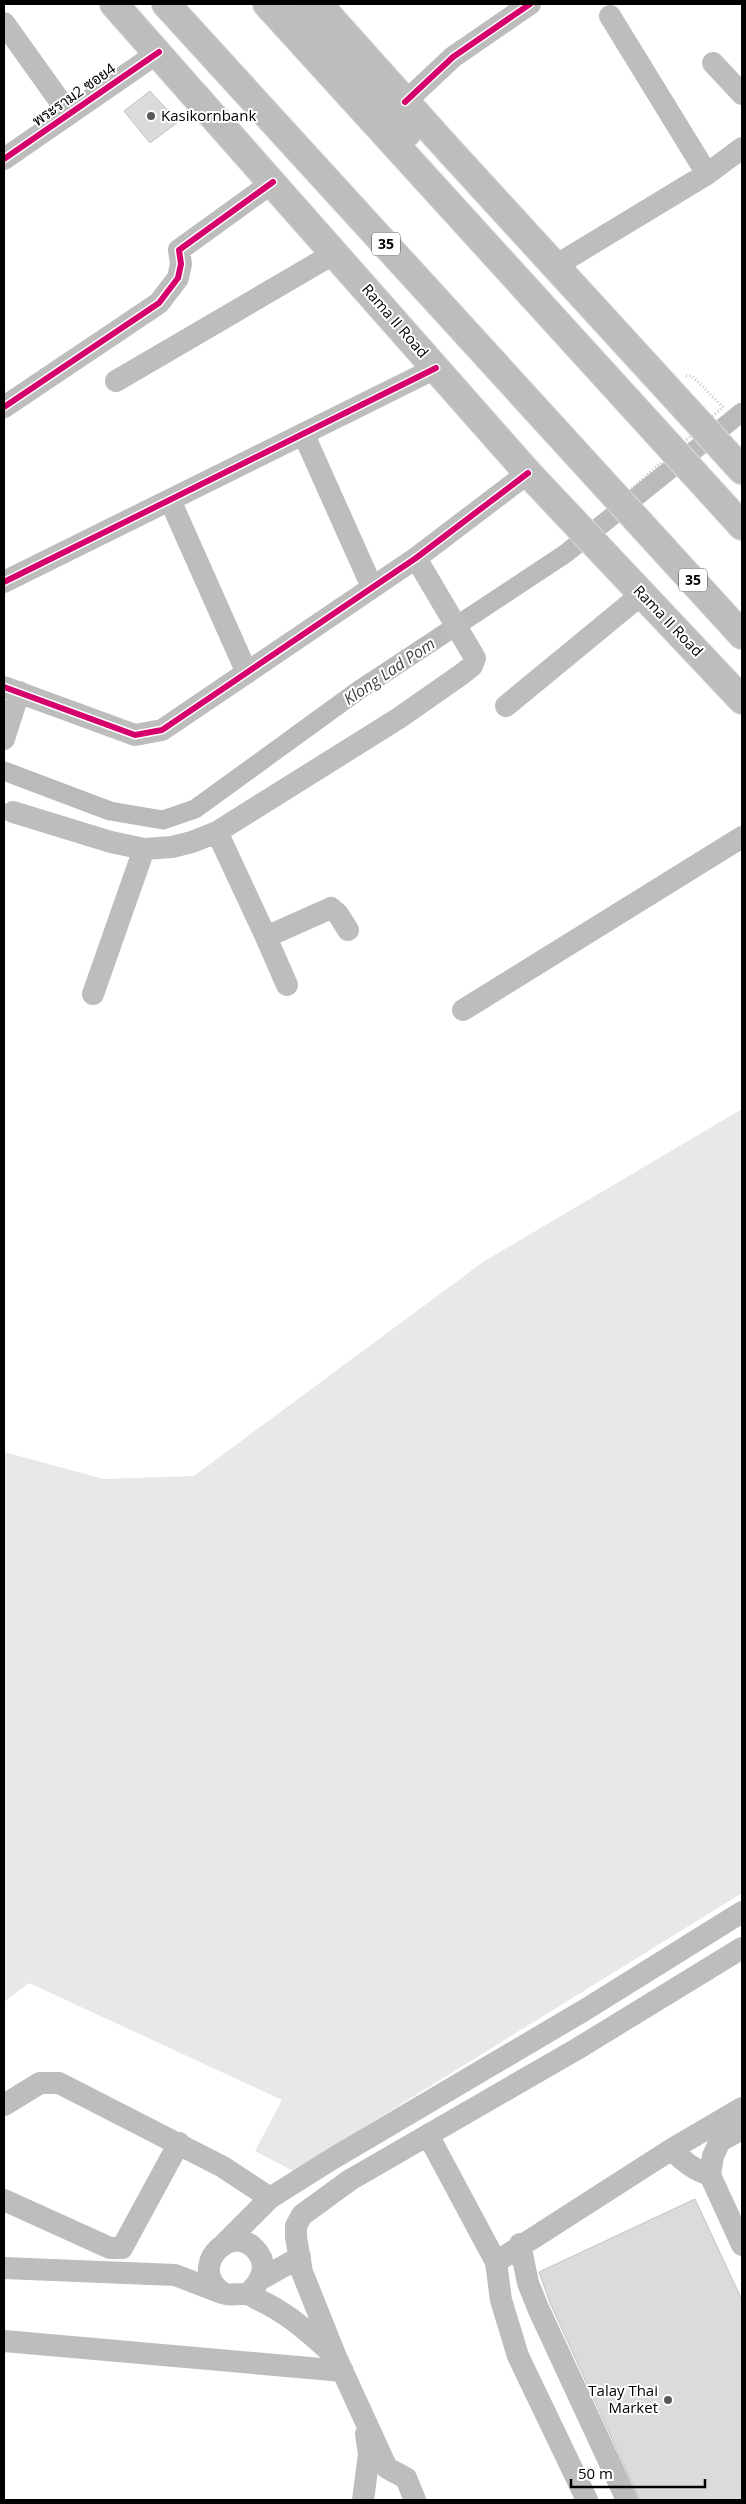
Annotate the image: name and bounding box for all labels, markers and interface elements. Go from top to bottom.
street label: พระราม2 ซอย4 [28,58,119,130]
place label: Kasikornbank [161,105,256,125]
marker: Kasikornbank [145,110,157,122]
road number: 35 [372,232,400,255]
street label: Rama II Road [358,279,433,362]
road number: 35 [679,568,707,592]
street label: Rama II Road [630,580,708,660]
water label: Klong Lad Pom [339,632,439,710]
place label: Talay Thai Market [588,2380,658,2417]
marker: Talay Thai Market [662,2394,674,2406]
scale bar [571,2456,705,2488]
text: 50 m [578,2463,613,2483]

